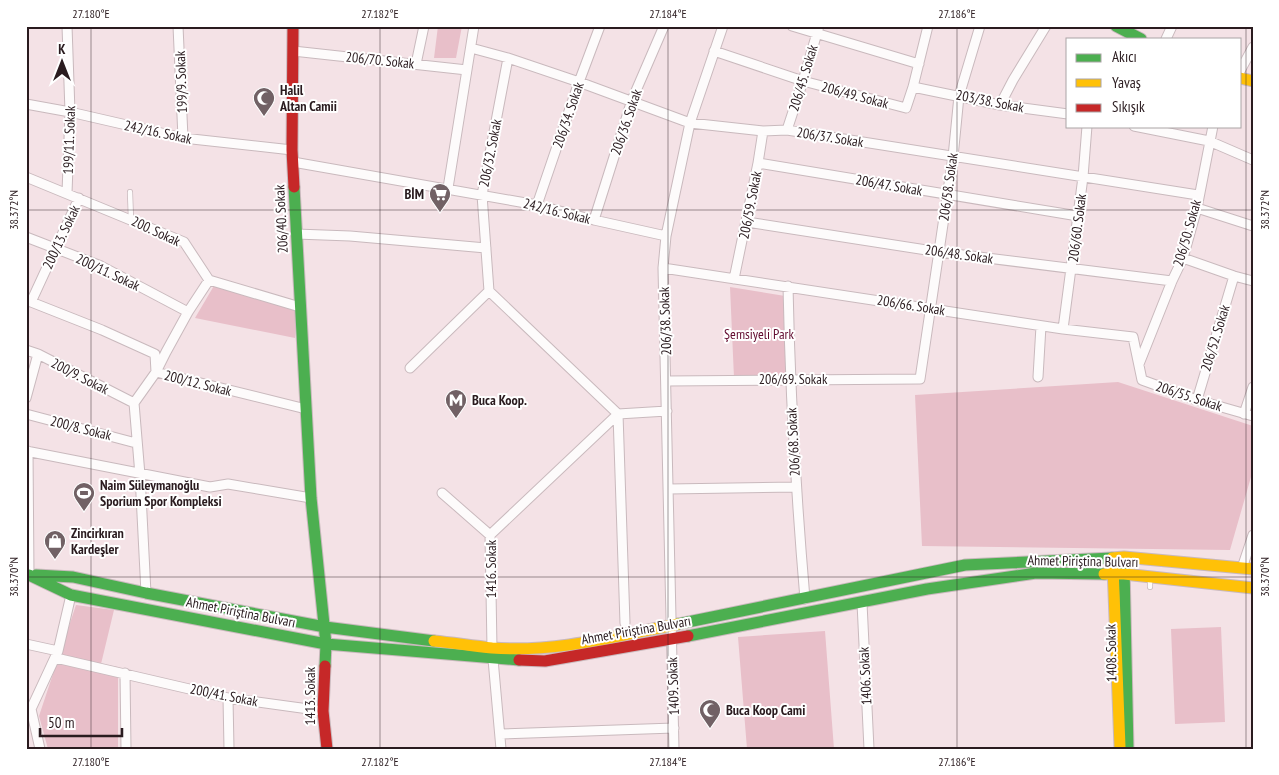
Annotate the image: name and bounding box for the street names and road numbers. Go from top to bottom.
street label: 206/45. Sokak [784,42,822,113]
street label: 206/70. Sokak [345,47,416,73]
street label: 199/9. Sokak [171,50,191,113]
street label: 206/49. Sokak [820,77,891,113]
street label: 206/34. Sokak [548,79,588,150]
street label: 206/36. Sokak [606,86,646,157]
street label: 203/38. Sokak [955,86,1026,116]
street label: 199/11. Sokak [59,105,79,175]
street label: 242/16. Sokak [123,116,194,148]
street label: 206/32. Sokak [475,117,505,188]
street label: 206/37. Sokak [795,123,865,151]
street label: 206/58. Sokak [934,151,962,222]
street label: 206/59. Sokak [735,169,765,240]
street label: 206/47. Sokak [854,170,924,200]
street label: 206/40. Sokak [270,184,292,254]
street label: 206/60. Sokak [1064,192,1090,263]
street label: 242/16. Sokak [522,194,593,228]
street label: 206/50. Sokak [1169,197,1205,268]
street label: 200/13. Sokak [38,202,84,272]
street label: 200. Sokak [129,212,184,250]
street label: 206/48. Sokak [924,240,995,268]
street label: 200/11. Sokak [73,249,143,295]
street label: 206/38. Sokak [655,286,675,356]
street label: 206/66. Sokak [876,291,947,319]
street label: 206/52. Sokak [1196,302,1234,373]
street label: 200/9. Sokak [48,354,112,398]
street label: 200/12. Sokak [163,366,234,400]
street label: 206/69. Sokak [759,370,828,388]
street label: 206/55. Sokak [1154,377,1225,415]
street label: 206/68. Sokak [782,407,804,477]
street label: 200/8. Sokak [49,412,114,444]
street label: 1416. Sokak [482,539,500,598]
street label: Ahmet Piriştina Bulvarı [1027,551,1139,571]
street label: Ahmet Piriştina Bulvarı [185,593,297,631]
street label: Ahmet Piriştina Bulvarı [580,612,692,648]
street label: 1408. Sokak [1101,623,1121,682]
street label: 1406. Sokak [854,646,876,706]
street label: 1409. Sokak [663,656,683,715]
street label: 1413. Sokak [301,666,319,725]
street label: 200/41. Sokak [189,680,260,710]

